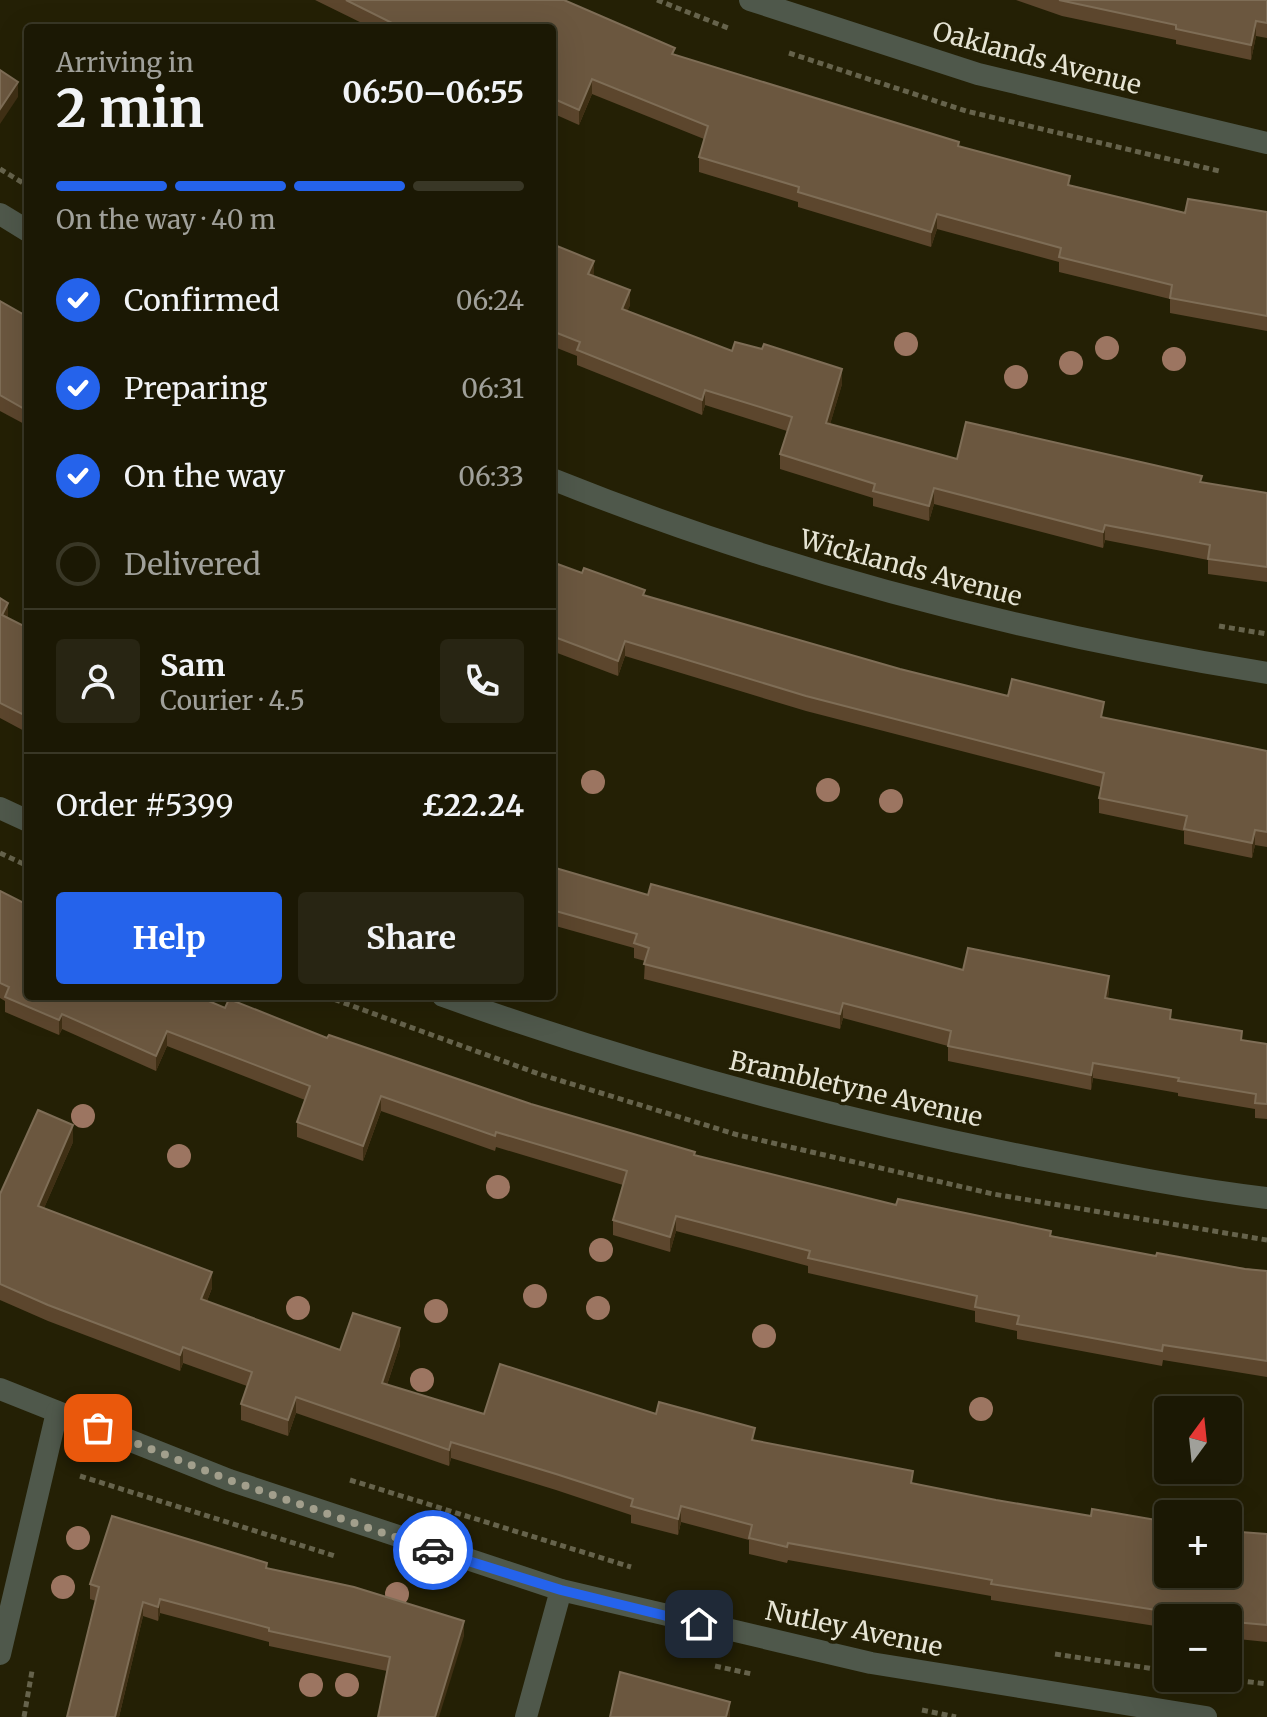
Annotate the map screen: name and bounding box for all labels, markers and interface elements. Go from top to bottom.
street label: Oaklands Avenue [929,14,1145,101]
text: Arriving in [56,46,194,79]
text: 06:50–06:55 [342,73,524,111]
text: 2 min [56,76,204,141]
text: On the way · 40 m [56,203,275,236]
icon: check [56,278,100,322]
text: Confirmed [124,281,279,319]
text: 06:24 [456,284,524,317]
icon: check [56,366,100,410]
text: Preparing [124,369,267,407]
text: 06:31 [461,372,524,405]
icon: check [56,454,100,498]
text: On the way [124,457,285,495]
text: 06:33 [458,460,524,493]
street label: Wicklands Avenue [795,522,1026,613]
text: Delivered [124,545,261,583]
button: person [56,639,140,723]
button: phone [440,639,524,723]
text: Sam [160,646,225,684]
text: Courier · 4.5 [160,684,305,717]
text: Order #5399 [56,786,234,824]
text: £22.24 [421,786,524,824]
button: Help [56,892,282,984]
button: Share [298,892,524,984]
street label: Brambletyne Avenue [726,1043,986,1134]
pin [64,1394,132,1462]
north arrow [1154,1396,1242,1484]
map controls [1154,1396,1242,1692]
icon: bag [76,1406,120,1450]
button: + [1154,1500,1242,1588]
courier [393,1510,473,1590]
icon: car [411,1528,455,1572]
pin [665,1590,733,1658]
street label: Nutley Avenue [763,1594,946,1663]
icon: home [677,1602,721,1646]
button: − [1154,1604,1242,1692]

